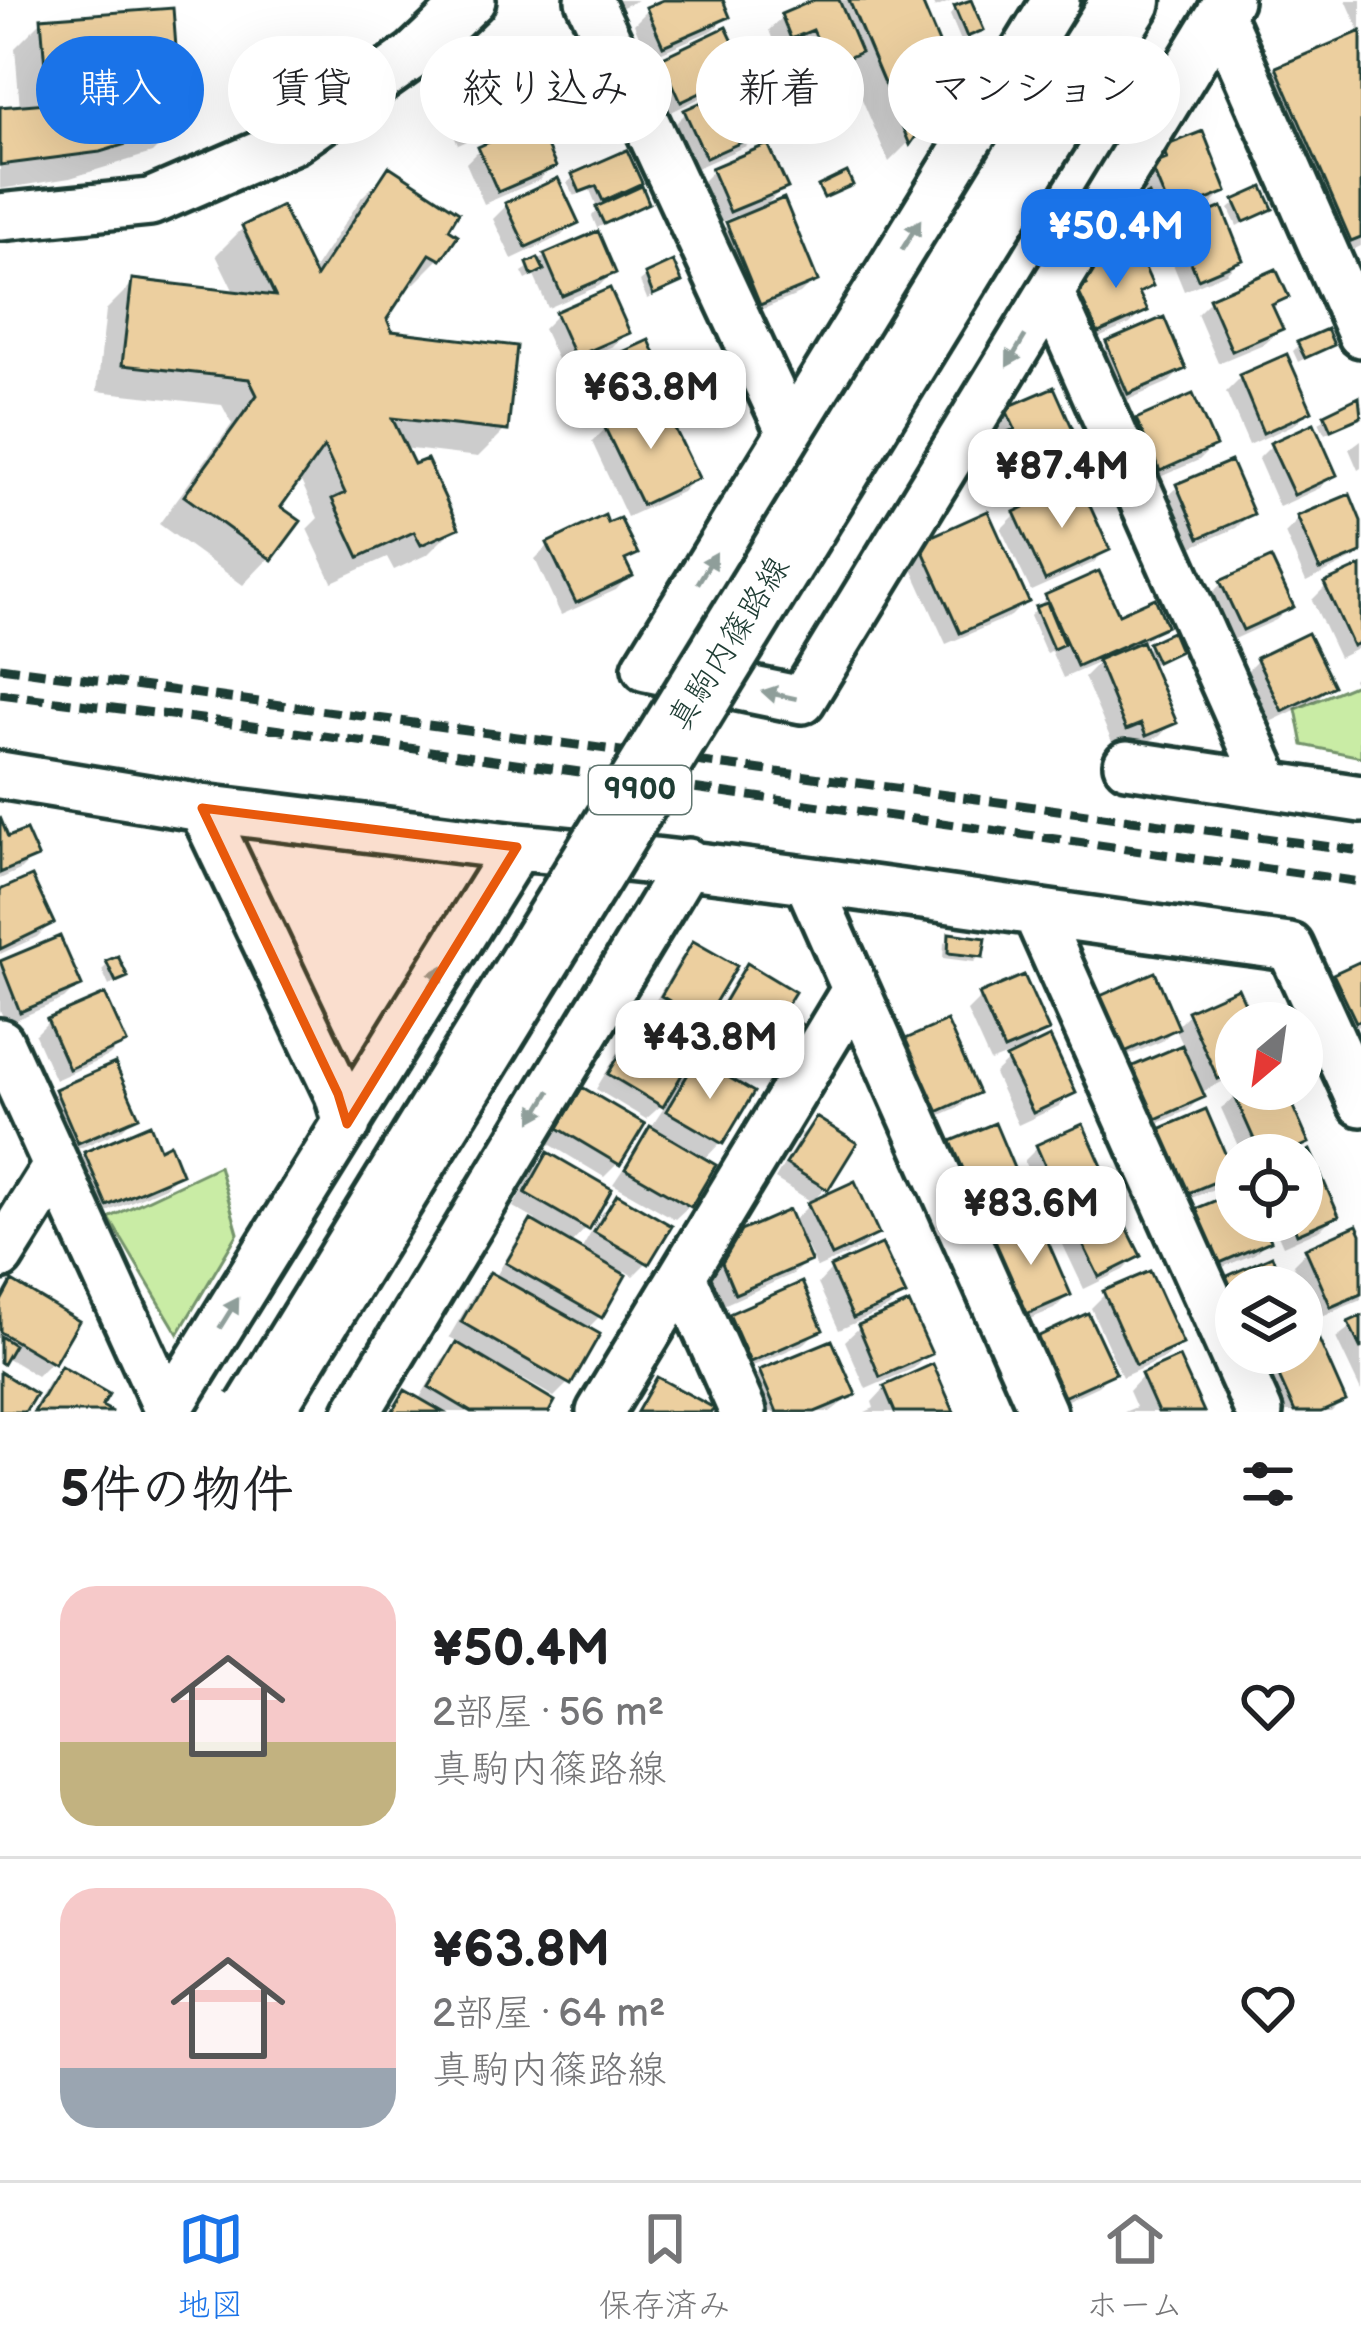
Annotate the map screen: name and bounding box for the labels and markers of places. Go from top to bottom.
pin: ¥50.4M [1018,189,1214,291]
pin: ¥63.8M [553,350,749,452]
pin: ¥87.4M [964,429,1160,531]
pin: ¥43.8M [612,1000,808,1102]
pin: ¥83.6M [933,1166,1129,1268]

